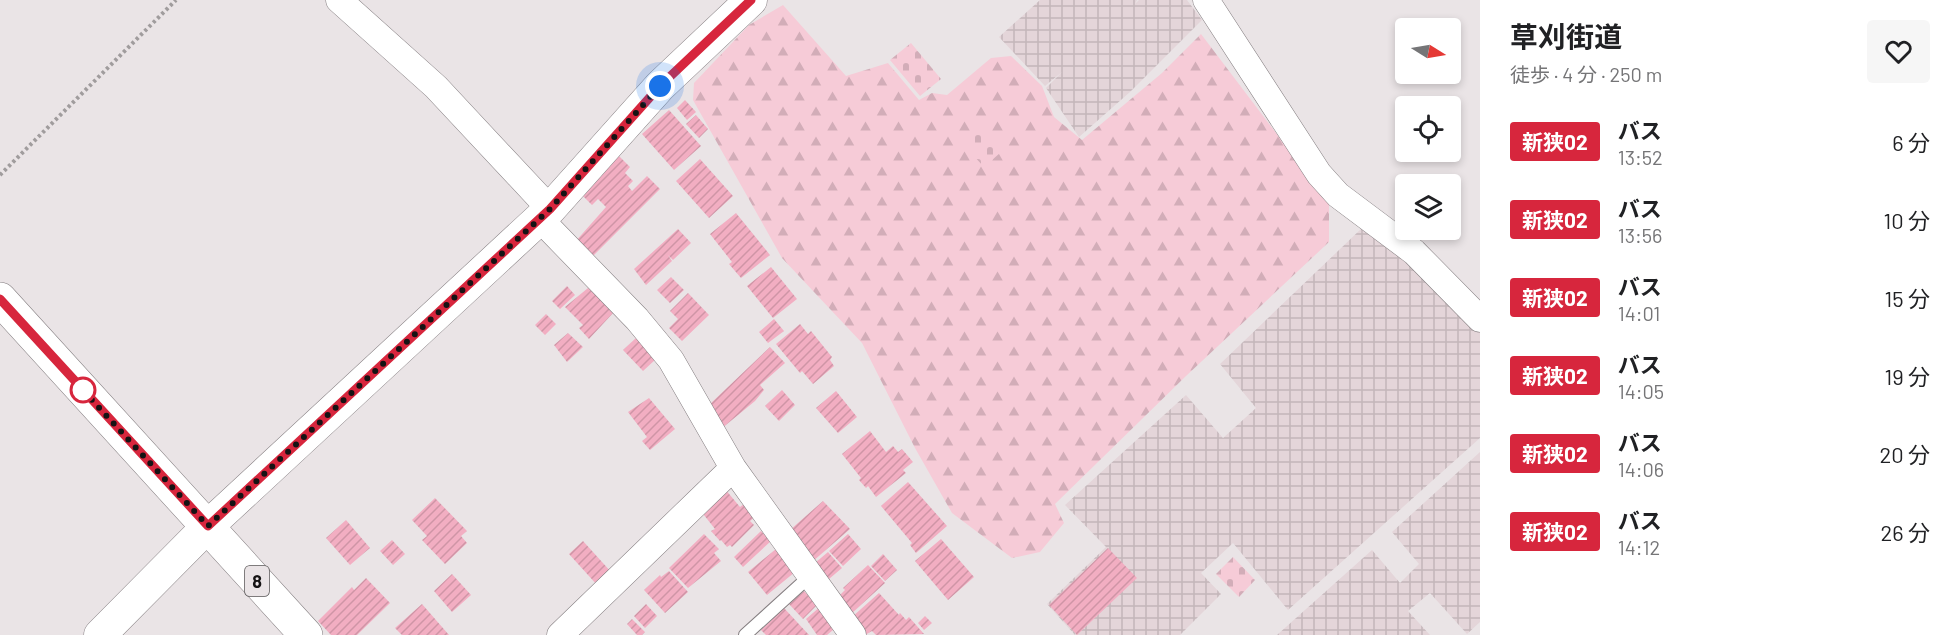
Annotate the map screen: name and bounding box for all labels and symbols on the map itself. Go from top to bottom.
north arrow [1395,18,1461,84]
your location [645,71,675,101]
unlabelled marker [70,377,96,403]
road number: 8 [245,566,269,596]

